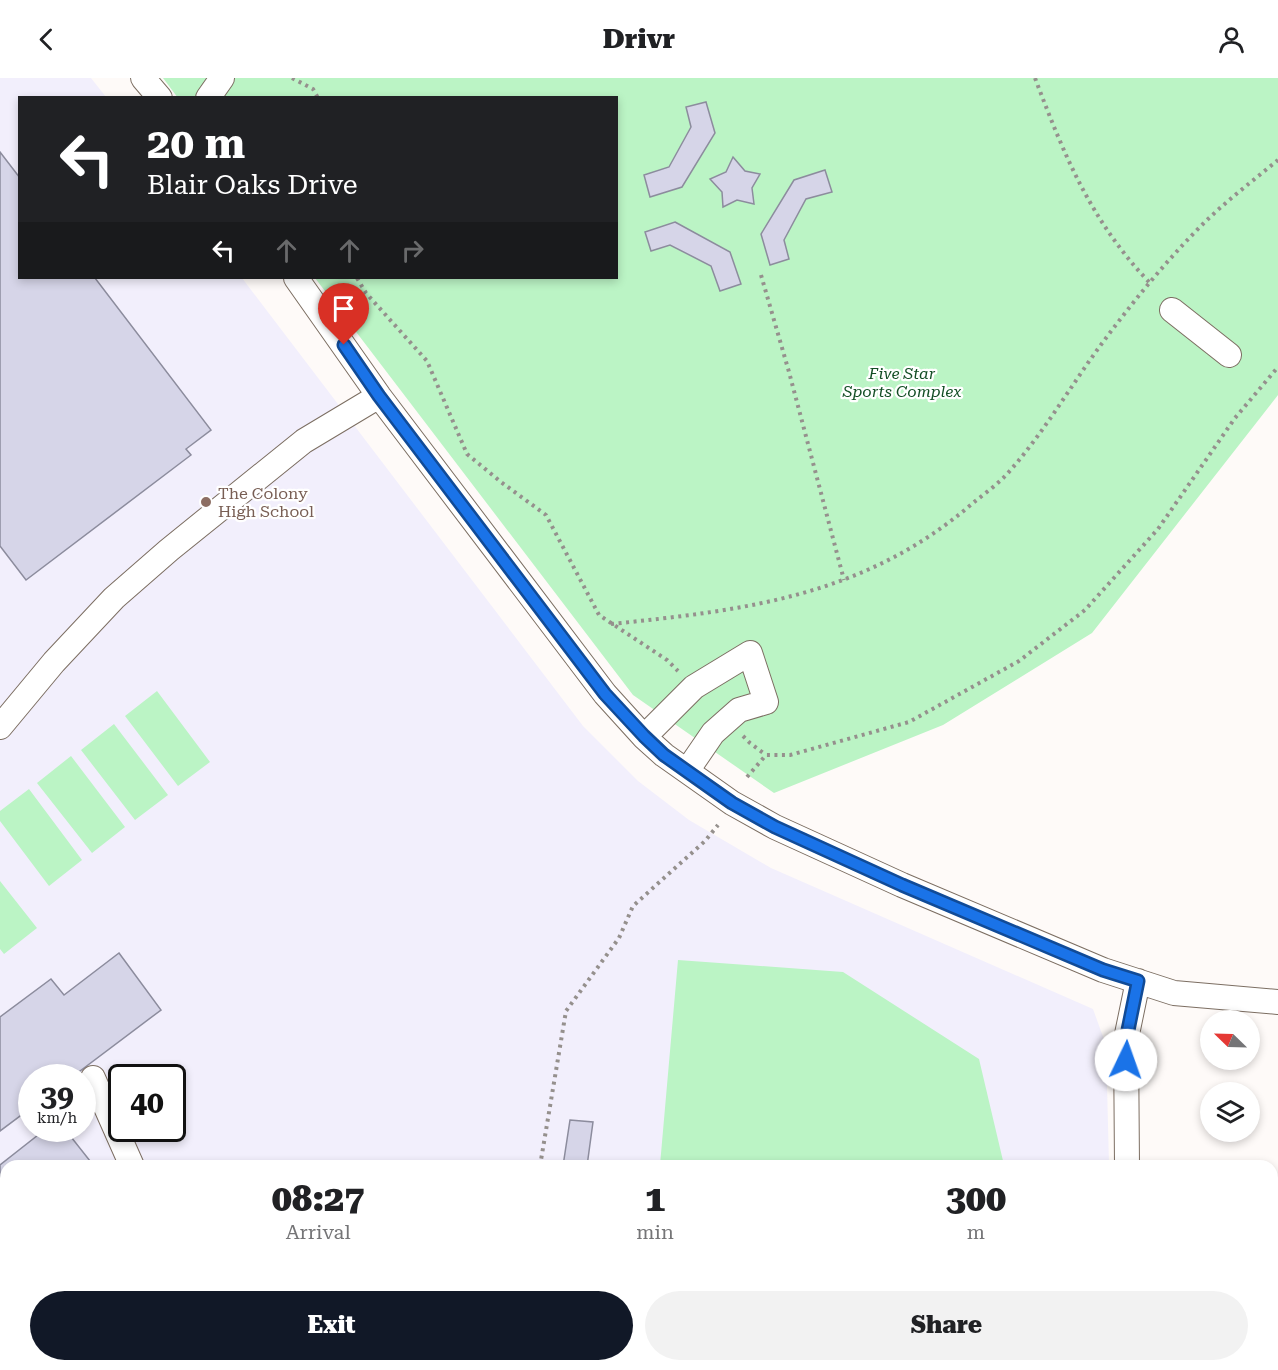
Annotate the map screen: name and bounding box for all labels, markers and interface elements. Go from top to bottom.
icon: back [30,23,63,56]
text: Drivr [603,23,675,55]
icon: person [1215,23,1248,56]
text: 20 m [147,119,245,168]
icon: left [48,120,126,198]
text: Blair Oaks Drive [147,169,358,201]
icon: left [207,234,240,267]
icon: ahead [270,234,303,267]
icon: ahead [333,234,366,267]
icon: right [396,234,429,267]
pin [318,283,369,345]
icon: arrive [327,292,360,325]
park label: Five Star Sports Complex [842,364,961,401]
place label: The Colony High School [218,484,314,521]
marker: The Colony High School [199,495,213,509]
north arrow [1200,1010,1260,1070]
map controls [1200,1010,1260,1142]
position arrow [1094,1028,1158,1092]
speed limit sign: 40 [108,1064,186,1142]
text: 39 [40,1078,74,1113]
button: layers [1200,1082,1260,1142]
text: km/h [37,1109,77,1127]
text: 08:27 [272,1178,364,1220]
text: 1 [645,1178,665,1220]
text: 300 [946,1178,1006,1220]
text: Arrival [286,1220,351,1244]
text: min [636,1220,674,1244]
text: m [967,1220,985,1244]
button: Exit [30,1291,633,1360]
button: Share [645,1291,1248,1360]

